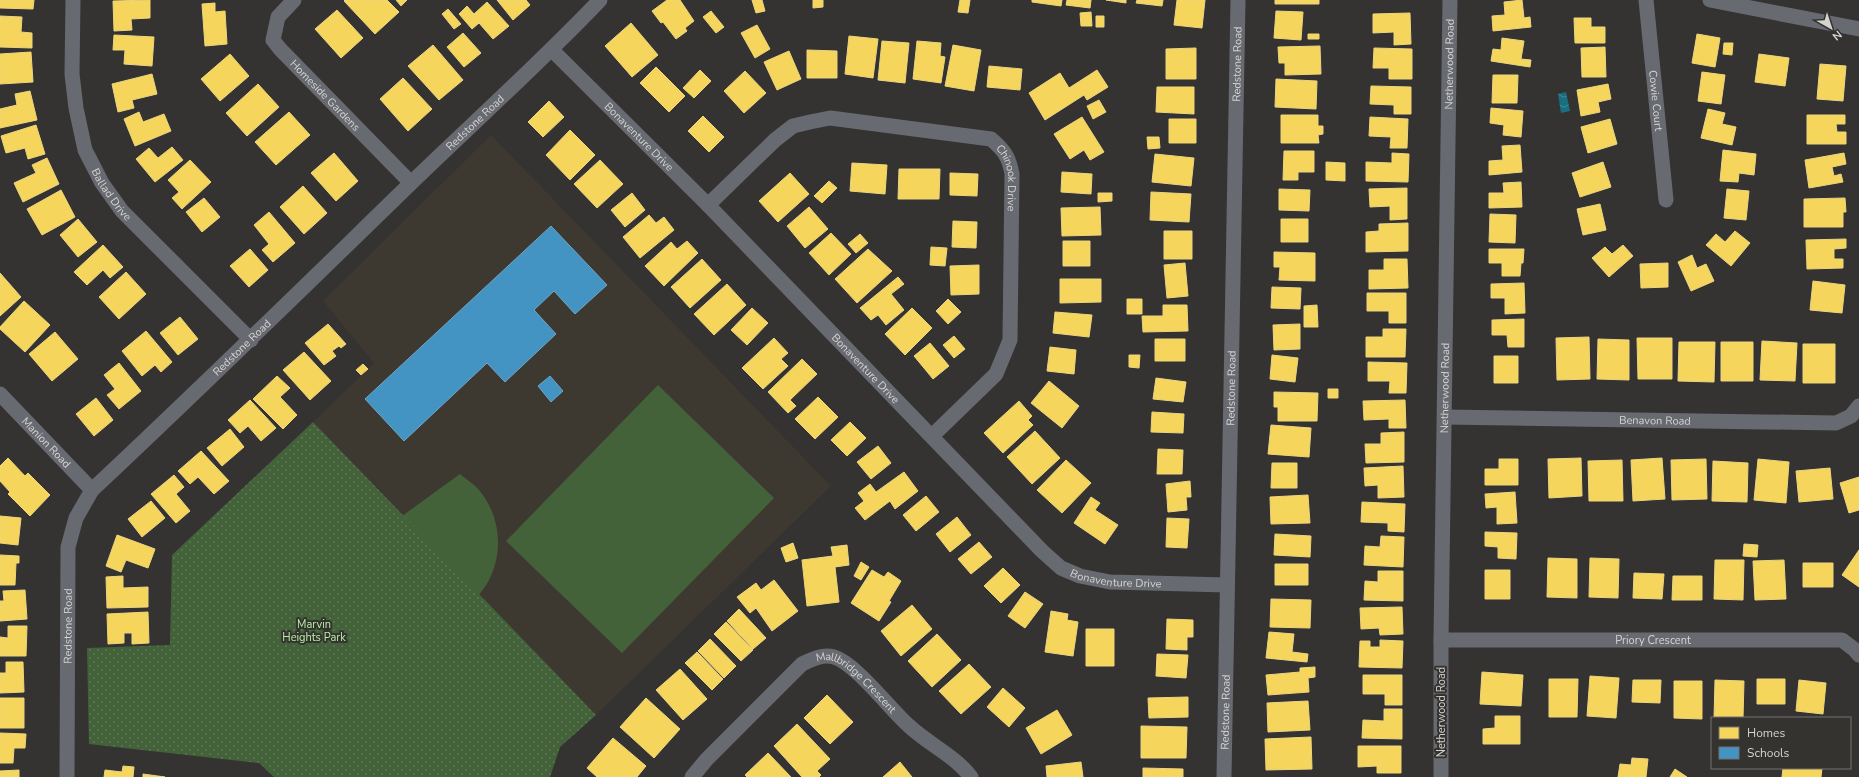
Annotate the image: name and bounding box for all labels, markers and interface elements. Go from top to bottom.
north arrow [1811,8,1851,48]
street label: Netherwood Road [1441,19,1458,109]
street label: Redstone Road [1229,26,1246,102]
text: N [1829,27,1845,44]
street label: Homeside Gardens [287,57,363,135]
street label: Cowie Court [1645,69,1666,132]
street label: Redstone Road [443,92,508,154]
street label: Bonaventure Drive [601,99,677,175]
street label: Chinook Drive [993,141,1019,212]
street label: Ballad Drive [88,166,135,224]
street label: Redstone Road [210,316,274,379]
street label: Bonaventure Drive [828,330,903,407]
street label: Netherwood Road [1437,343,1453,433]
street label: Redstone Road [1223,350,1240,426]
street label: Benavon Road [1619,413,1691,429]
street label: Manion Road [18,414,74,471]
street label: Bonaventure Drive [1068,566,1162,591]
street label: Redstone Road [60,588,76,664]
park label: Marvin Heights Park [282,617,346,645]
street label: Priory Crescent [1615,633,1691,648]
street label: Mallbridge Crescent [815,649,900,717]
street label: Netherwood Road [1434,667,1449,757]
street label: Redstone Road [1217,674,1234,750]
legend [1711,717,1851,769]
text: Homes [1747,725,1785,741]
text: Schools [1747,745,1790,761]

